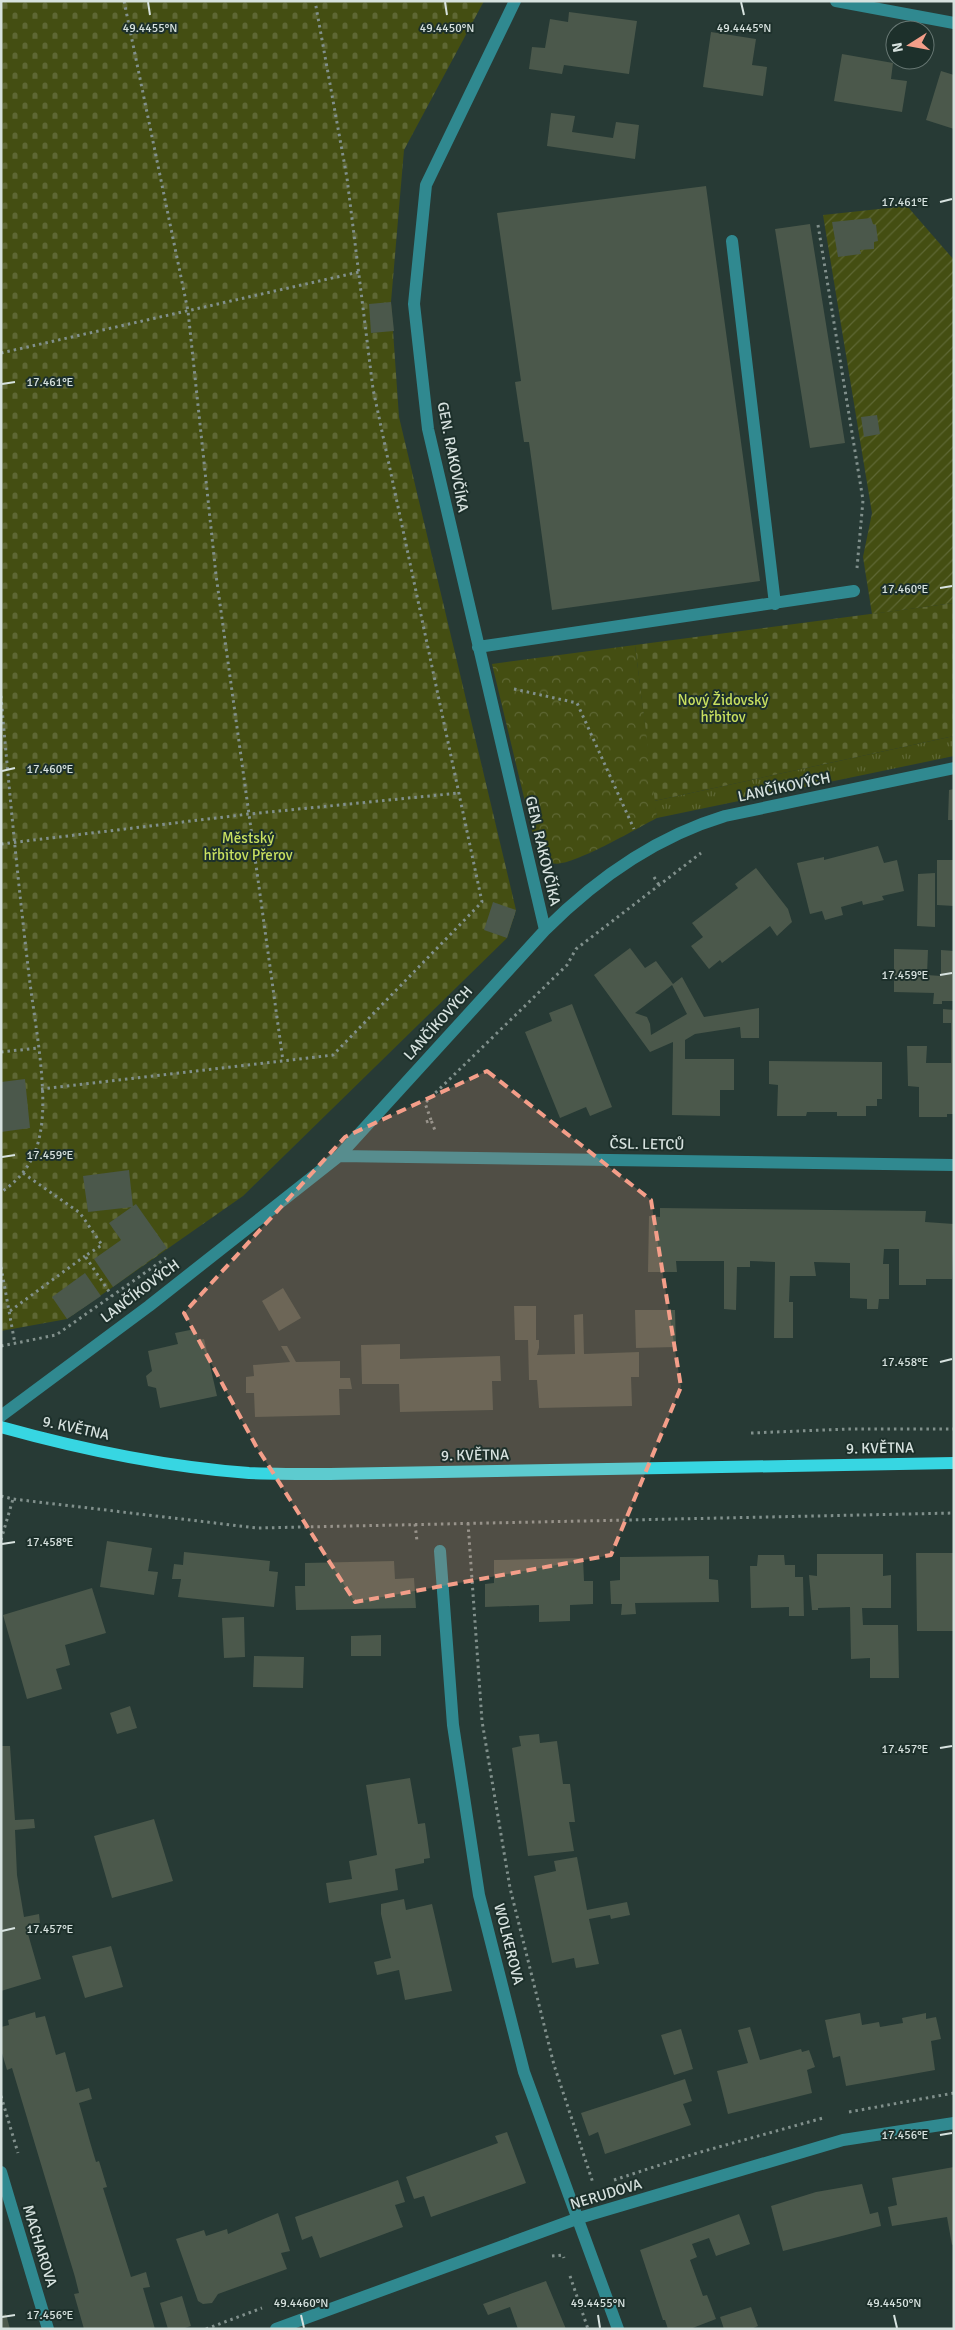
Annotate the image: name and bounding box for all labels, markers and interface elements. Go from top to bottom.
north arrow [885,20,935,70]
text: 49.4455°N [123,21,177,36]
text: 49.4450°N [420,21,474,36]
text: 49.4445°N [717,21,771,36]
text: N [888,41,907,54]
text: 17.461°E [882,195,929,210]
text: 17.461°E [27,375,74,390]
street label: GEN. RAKOVČÍKA [433,400,474,514]
text: 17.460°E [882,582,929,597]
park label: Nový Židovský hřbitov [677,691,769,726]
text: 17.460°E [27,762,74,777]
street label: LANČÍKOVÝCH [736,767,832,806]
street label: GEN. RAKOVČÍKA [522,794,565,908]
park label: Městský hřbitov Přerov [203,829,293,864]
text: 17.459°E [882,968,929,983]
street label: LANČÍKOVÝCH [399,981,476,1064]
street label: ČSL. LETCŮ [610,1133,684,1154]
text: 17.459°E [27,1148,74,1163]
street label: LANČÍKOVÝCH [96,1255,183,1326]
text: 17.458°E [882,1355,929,1370]
street label: 9. KVĚTNA [41,1412,111,1444]
street label: 9. KVĚTNA [846,1438,914,1458]
street label: 9. KVĚTNA [441,1445,509,1465]
text: 17.458°E [27,1535,74,1550]
text: 17.457°E [882,1742,929,1757]
street label: WOLKEROVA [490,1902,528,1986]
text: 17.457°E [27,1922,74,1937]
text: 17.456°E [882,2128,929,2143]
street label: NERUDOVA [568,2175,644,2213]
street label: MACHAROVA [19,2203,61,2289]
text: 49.4460°N [274,2296,328,2311]
text: 49.4455°N [571,2296,625,2311]
text: 49.4450°N [867,2296,921,2311]
text: 17.456°E [27,2308,74,2323]

